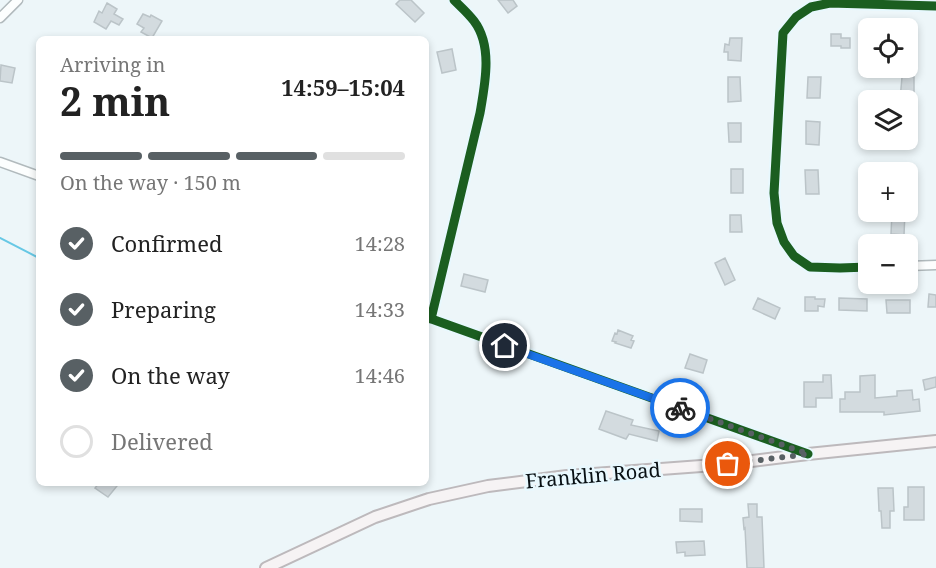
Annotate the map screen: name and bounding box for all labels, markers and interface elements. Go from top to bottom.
map controls [858,18,918,294]
button: locate [858,18,918,78]
text: Arriving in [60,51,165,78]
text: 14:59–15:04 [281,72,405,102]
text: 2 min [60,74,170,127]
button: layers [858,90,918,150]
button: + [858,162,918,222]
text: On the way · 150 m [60,169,241,196]
icon: check [60,227,93,260]
text: Confirmed [111,228,222,258]
text: 14:28 [355,230,405,257]
button: − [858,234,918,294]
icon: check [60,293,93,326]
text: Preparing [111,294,216,324]
text: 14:33 [355,296,405,323]
pin [479,320,530,371]
icon: home [488,329,521,362]
icon: check [60,359,93,392]
text: On the way [111,360,230,390]
text: 14:46 [355,362,405,389]
courier [650,378,710,438]
icon: bike [664,392,697,425]
text: Delivered [111,426,213,456]
pin [702,438,753,489]
icon: bag [711,447,744,480]
street label: Franklin Road [524,456,662,494]

